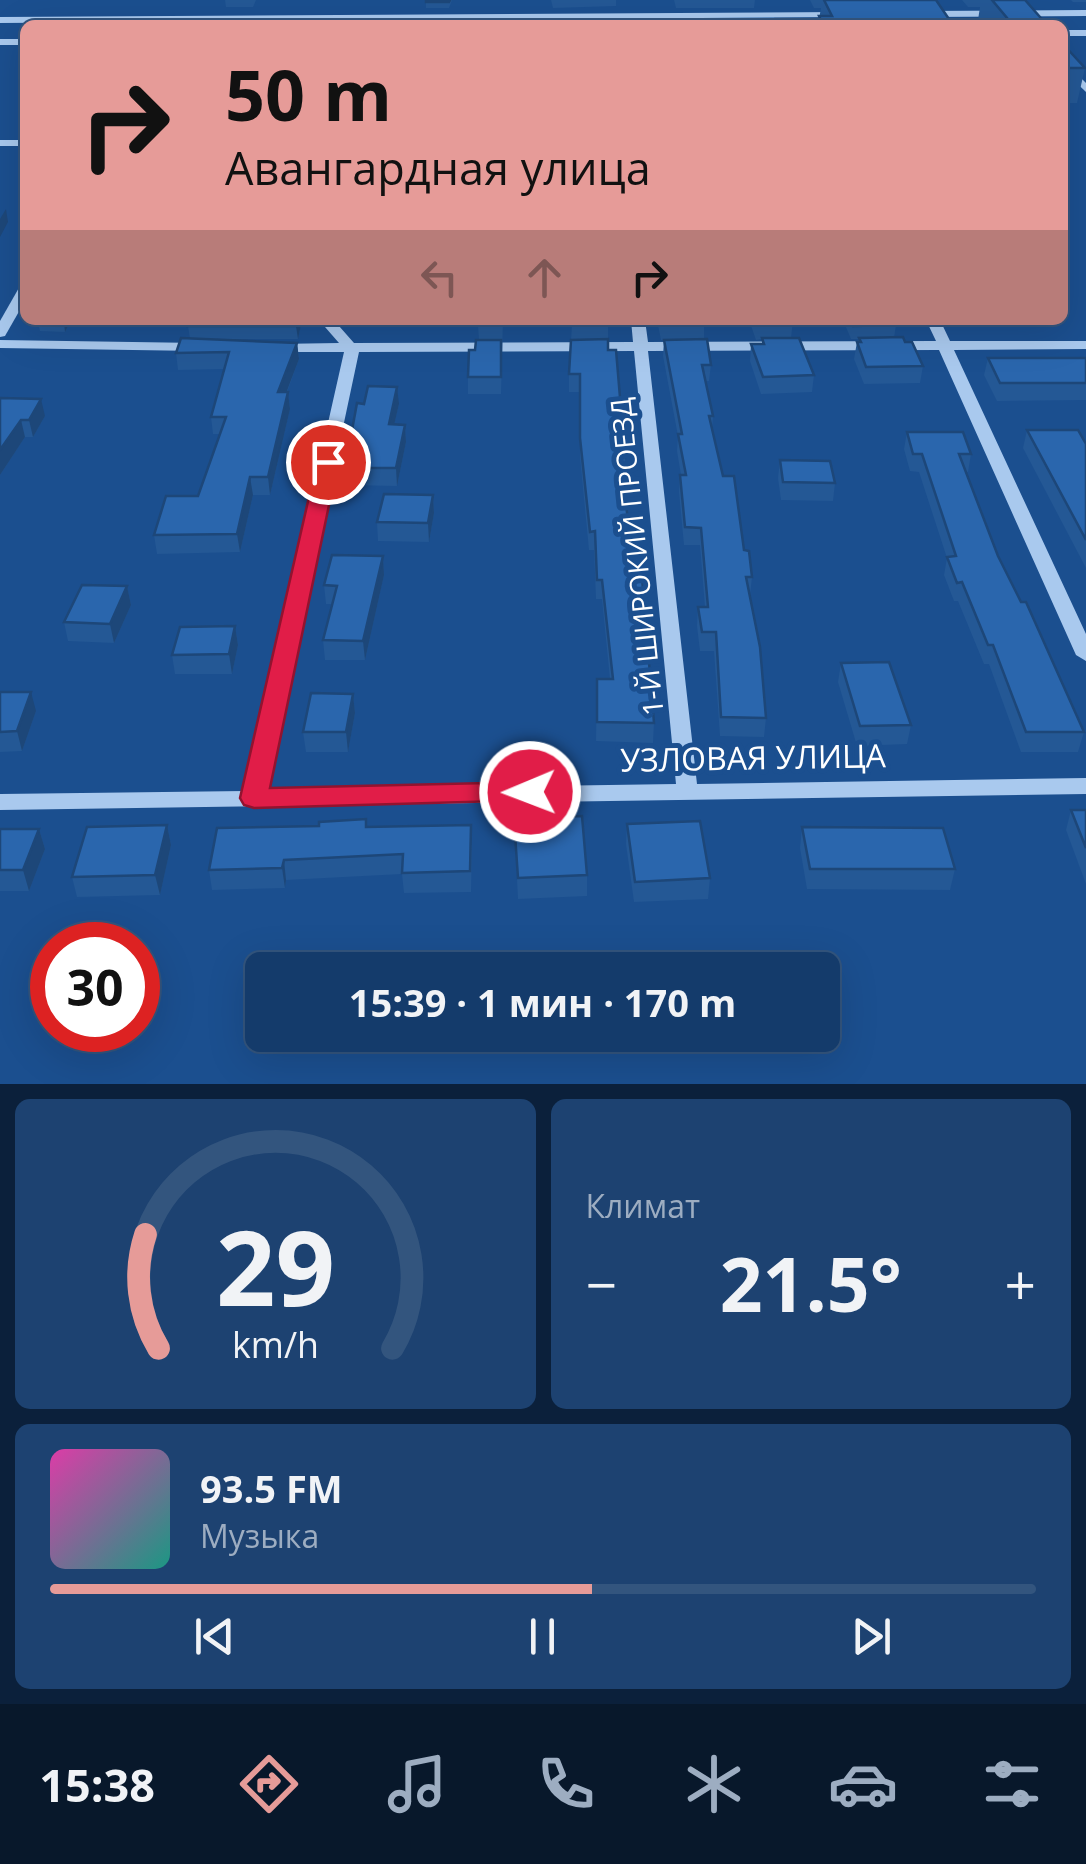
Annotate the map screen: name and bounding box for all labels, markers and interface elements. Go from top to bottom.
text: 50 m [225,46,392,142]
icon: right [60,60,190,190]
text: Авангардная улица [225,137,651,198]
icon: left [412,250,467,305]
icon: ahead [517,250,572,305]
icon: right [622,250,677,305]
street label: 1-Й ШИРОКИЙ ПРОЕЗД [600,396,672,718]
pin [286,420,371,505]
icon: arrive [301,435,356,490]
street label: УЗЛОВАЯ УЛИЦА [620,733,887,781]
position arrow [478,740,582,844]
speed limit sign: 30 [30,922,160,1052]
text: 15:39 · 1 мин · 170 m [349,976,736,1028]
text: Климат [586,1184,700,1227]
text: 29 [216,1195,335,1336]
text: 21.5° [720,1232,902,1334]
text: − [586,1246,617,1321]
text: + [1005,1246,1036,1321]
text: km/h [232,1320,319,1368]
text: 93.5 FM [200,1462,343,1514]
text: Музыка [200,1514,319,1557]
icon: previous [187,1609,242,1664]
icon: pause [515,1609,570,1664]
icon: next [844,1609,899,1664]
icon: directions [234,1749,304,1819]
icon: music [382,1749,452,1819]
icon: phone [531,1749,601,1819]
icon: climate [679,1749,749,1819]
icon: car [828,1749,898,1819]
icon: filters [977,1749,1047,1819]
text: 15:38 [39,1754,155,1815]

